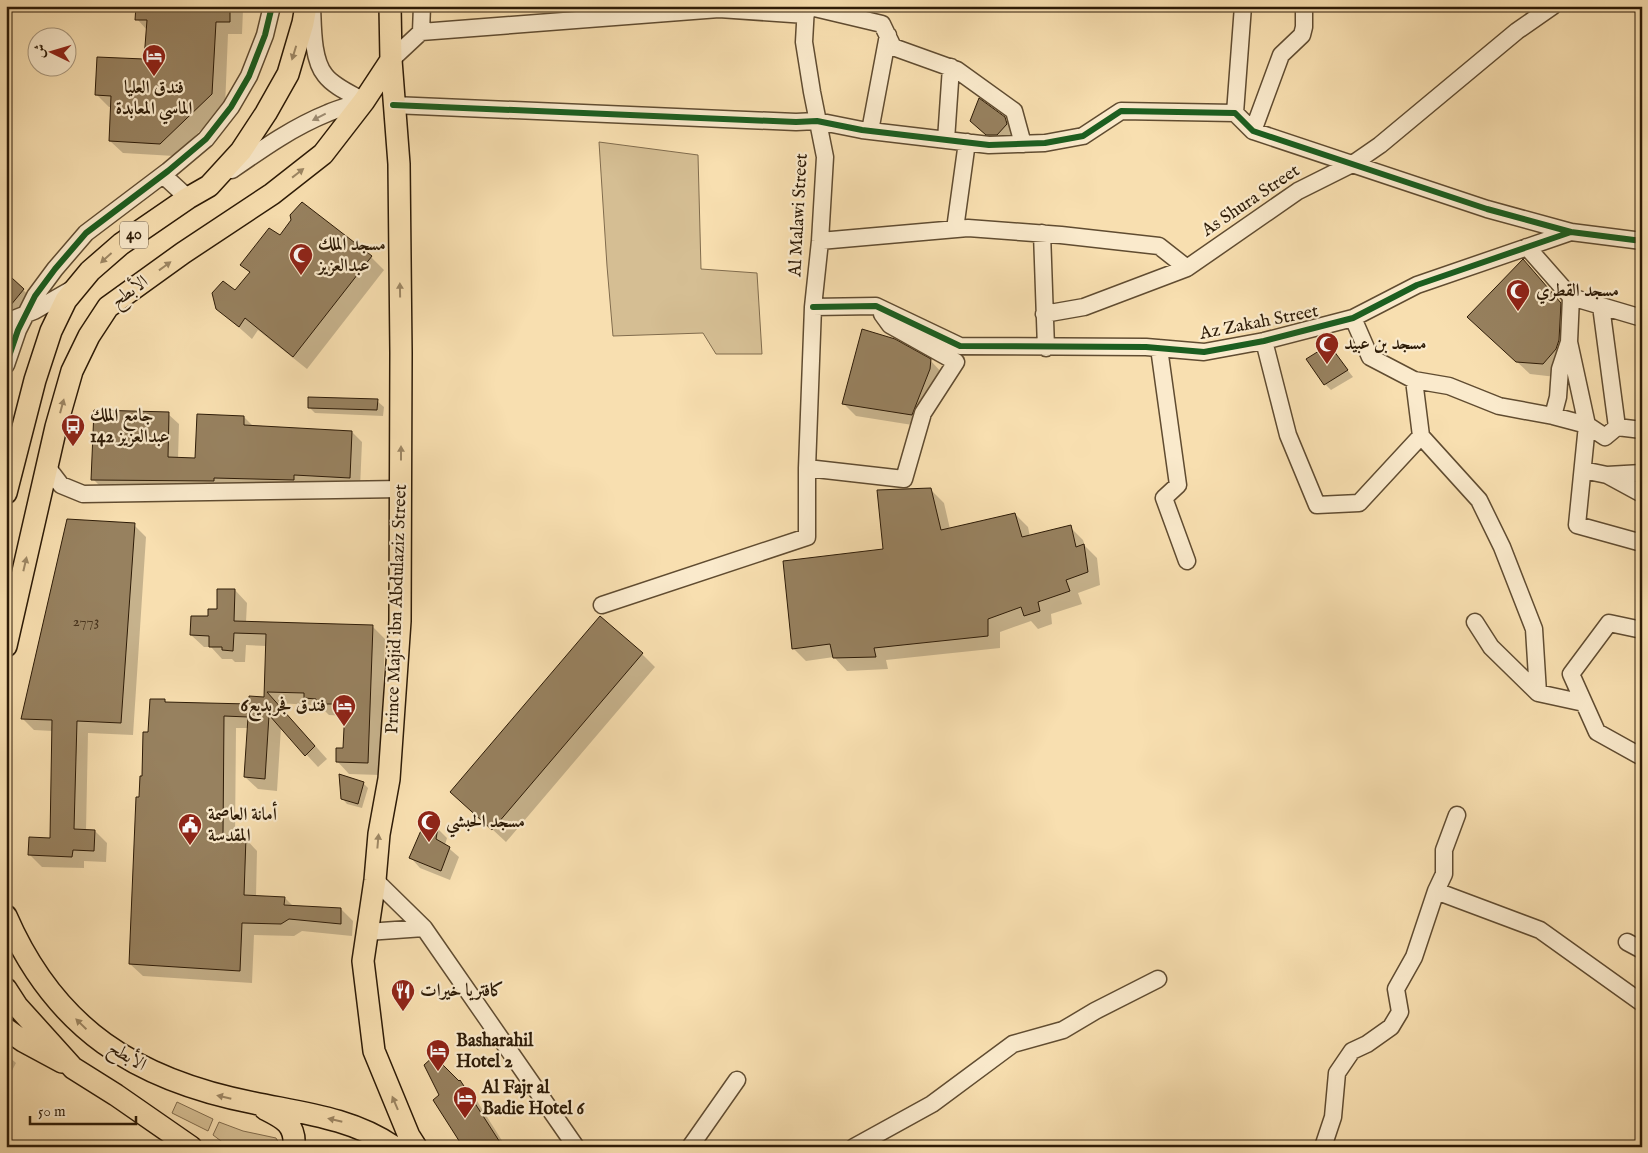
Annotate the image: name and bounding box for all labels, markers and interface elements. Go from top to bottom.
north arrow [28,28,78,78]
text: ش [30,43,50,59]
hotel icon: فندق العليا الماسي المعابدة [141,43,167,77]
one-way arrow [290,46,298,61]
place label: فندق العليا الماسي المعابدة [115,77,193,125]
one-way arrow [311,113,326,121]
street label: Al Malawi Street [784,153,814,278]
street label: As Shura Street [1197,160,1304,243]
one-way arrow [291,168,304,179]
road number: 40 [120,222,148,248]
place label: مسجد الملك عبدالعزيز [316,234,386,278]
mosque icon: مسجد الملك عبدالعزيز [288,242,314,276]
one-way arrow [100,252,112,264]
one-way arrow [158,261,172,271]
street label: الأبطح [105,268,155,316]
mosque icon: مسجد القطري [1505,278,1531,312]
place label: مسجد القطري [1536,280,1619,305]
one-way arrow [396,282,404,298]
street label: Az Zakah Street [1197,300,1320,346]
mosque icon: مسجد بن عبيد [1314,331,1340,365]
place label: مسجد بن عبيد [1344,333,1427,356]
one-way arrow [58,398,66,413]
place label: جامع الملك عبدالعزيز 142 [90,405,169,449]
bus stop icon: جامع الملك عبدالعزيز 142 [60,413,86,447]
one-way arrow [397,444,405,460]
street label: Prince Majid ibn Abdulaziz Street [381,484,413,734]
one-way arrow [21,557,29,572]
house number: 2773 [73,612,99,631]
hotel icon: فندق فجربديع6 [331,693,357,727]
place label: فندق فجربديع6 [240,695,326,722]
place label: أمانة العاصمة المقدسة [208,801,278,848]
mosque icon: مسجد الحبشي [416,809,442,843]
place label: مسجد الحبشي [446,811,525,838]
public building icon: أمانة العاصمة المقدسة [177,812,203,846]
one-way arrow [374,833,382,849]
restaurant icon: كافتريا خيرات [390,978,416,1012]
place label: كافتريا خيرات [420,980,504,1003]
one-way arrow [75,1019,87,1031]
place label: Basharahil Hotel 2 [456,1030,534,1074]
street label: الأبطح [102,1034,152,1080]
hotel icon: Basharahil Hotel 2 [425,1038,451,1072]
place label: Al Fajr al Badie Hotel 6 [481,1077,585,1121]
hotel icon: Al Fajr al Badie Hotel 6 [452,1085,478,1119]
one-way arrow [217,1092,232,1100]
scale bar [30,1093,136,1125]
one-way arrow [391,1095,399,1110]
text: 50 m [38,1102,66,1121]
one-way arrow [328,1116,343,1124]

